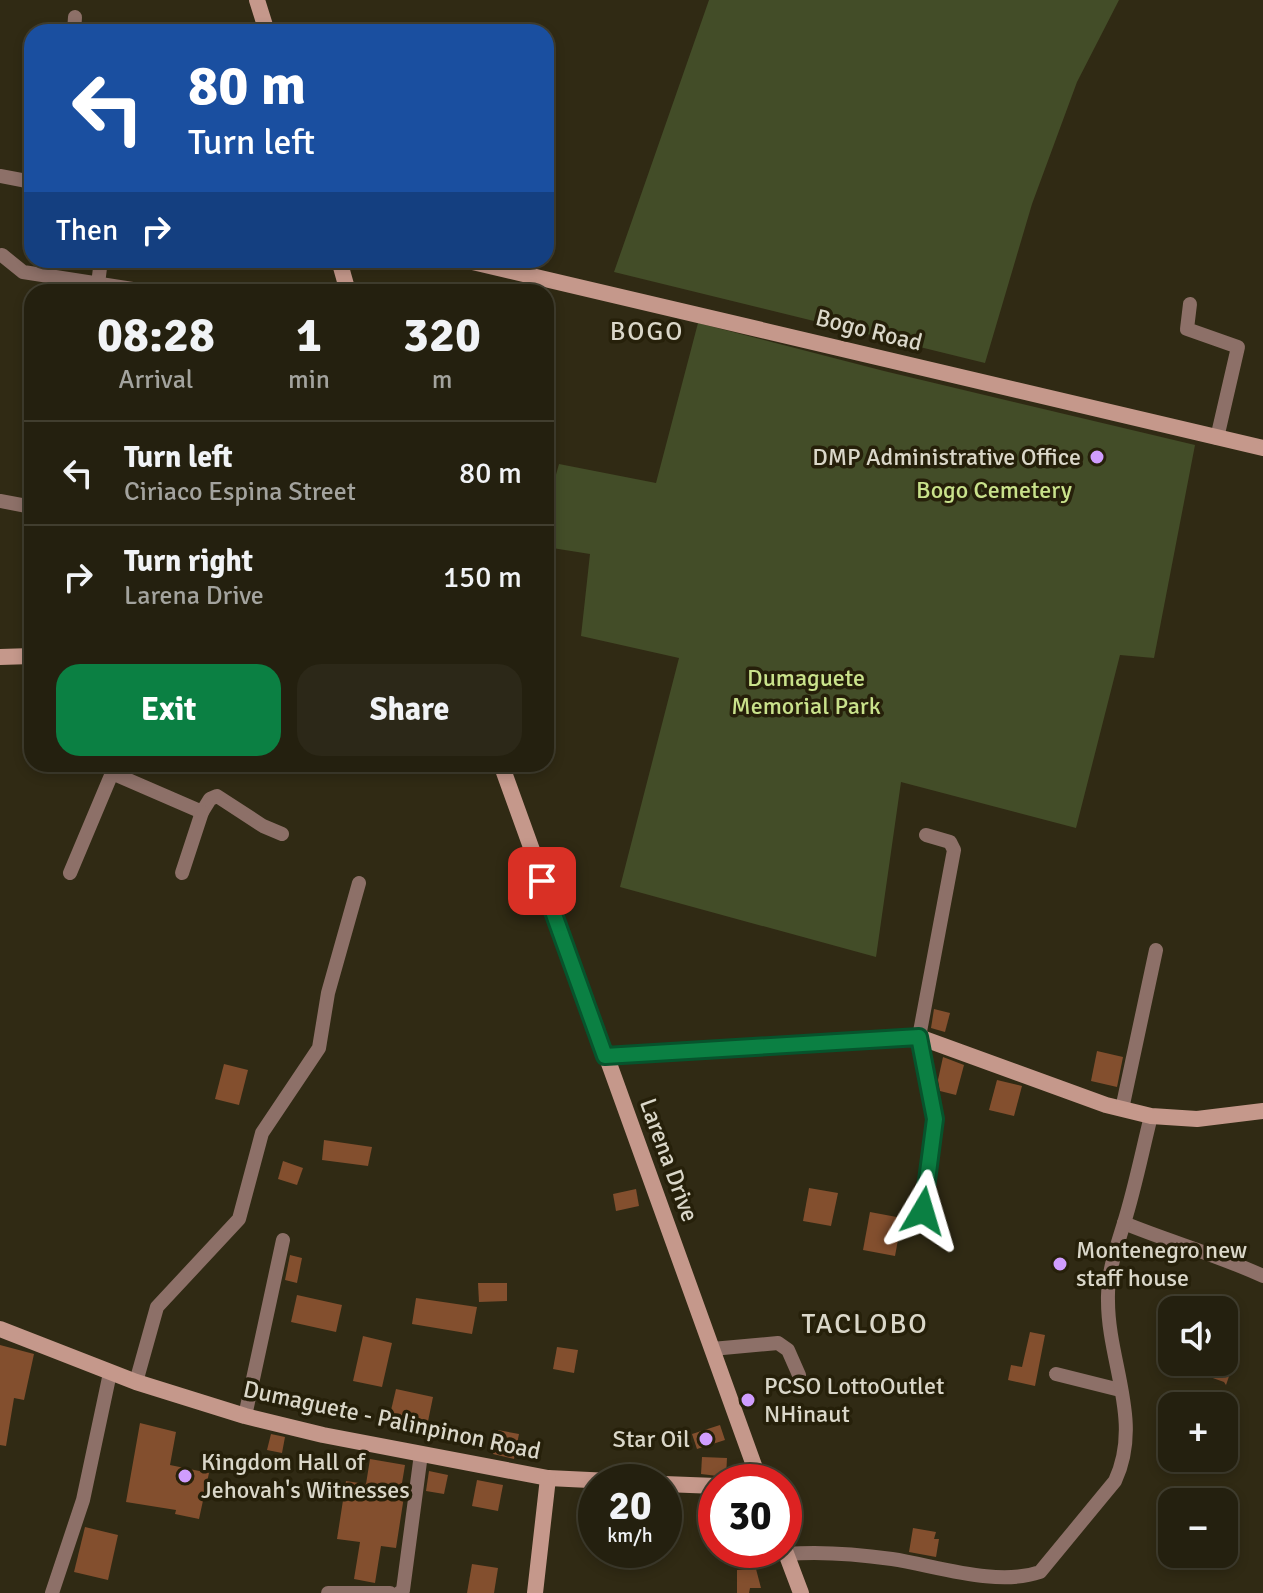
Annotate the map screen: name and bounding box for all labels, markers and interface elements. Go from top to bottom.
text: 80 m [188,51,306,120]
icon: left [56,56,160,160]
text: Turn left [188,120,315,165]
icon: right [134,208,178,252]
text: Then [56,212,118,249]
street label: Bogo Road [813,302,925,358]
text: 08:28 [97,306,215,365]
text: 1 [296,306,322,365]
text: 320 [403,306,481,365]
district label: BOGO [610,316,684,348]
text: Arrival [119,364,193,396]
text: min [288,364,330,396]
text: m [432,364,452,396]
text: Turn left [124,439,233,476]
place label: DMP Administrative Office [812,442,1081,472]
marker: DMP Administrative Office [1088,448,1106,466]
icon: left [56,451,100,495]
text: 80 m [459,455,522,492]
park label: Bogo Cemetery [916,475,1072,505]
text: Ciriaco Espina Street [124,476,356,508]
text: Turn right [124,543,253,580]
icon: right [56,555,100,599]
text: 150 m [443,559,522,596]
text: Larena Drive [124,580,264,612]
park label: Dumaguete Memorial Park [731,663,881,721]
button: Exit [56,664,281,756]
button: Share [297,664,522,756]
pin [508,847,576,915]
icon: arrive [520,859,564,903]
street label: Larena Drive [633,1094,705,1226]
position arrow [881,1169,965,1253]
place label: Montenegro new staff house [1076,1235,1247,1293]
marker: Montenegro new staff house [1051,1255,1069,1273]
map controls [1158,1296,1238,1568]
button: sound [1158,1296,1238,1376]
district label: TACLOBO [801,1307,929,1341]
place label: PCSO LottoOutlet NHinaut [764,1371,944,1429]
street label: Dumaguete - Palinpinon Road [241,1374,543,1466]
marker: PCSO LottoOutlet NHinaut [739,1391,757,1409]
button: + [1158,1392,1238,1472]
place label: Star Oil [613,1424,690,1454]
marker: Star Oil [697,1430,715,1448]
place label: Kingdom Hall of Jehovah's Witnesses [201,1447,410,1505]
speed limit sign: 30 [698,1464,802,1568]
marker: Kingdom Hall of Jehovah's Witnesses [176,1467,194,1485]
text: 20 [608,1481,652,1531]
button: − [1158,1488,1238,1568]
text: km/h [607,1523,653,1548]

